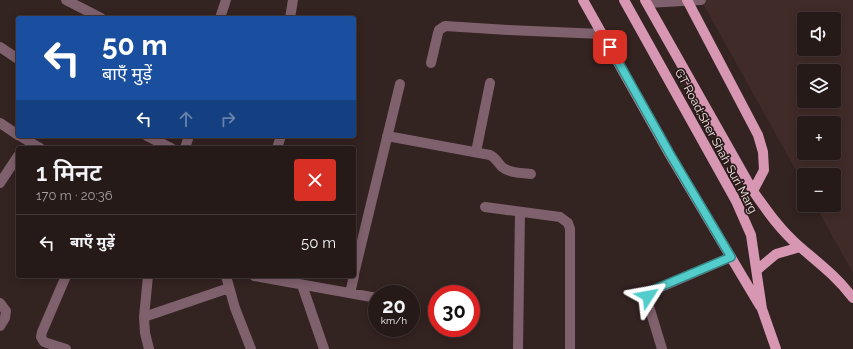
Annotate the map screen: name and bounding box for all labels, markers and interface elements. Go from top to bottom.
map controls [797,12,841,212]
button: sound [797,12,841,56]
text: 50 m [102,29,168,62]
pin [593,30,627,64]
icon: left [36,32,88,84]
icon: arrive [599,36,621,58]
text: बाएँ मुड़ें [102,63,152,84]
button: layers [797,64,841,108]
street label: GT Road;Sher Shah Suri Marg [672,66,760,216]
icon: left [133,108,155,130]
icon: ahead [175,108,197,130]
icon: right [217,108,239,130]
button: + [797,116,841,160]
text: 1 मिनट [36,158,102,187]
button: close [294,159,336,201]
button: − [797,168,841,212]
text: 170 m · 20:36 [36,188,113,203]
icon: left [36,232,58,254]
text: बाएँ मुड़ें [70,233,115,251]
text: 50 m [301,234,336,252]
position arrow [627,275,669,317]
speed limit sign: 30 [428,285,480,337]
text: 20 [382,294,406,318]
text: km/h [381,315,407,326]

